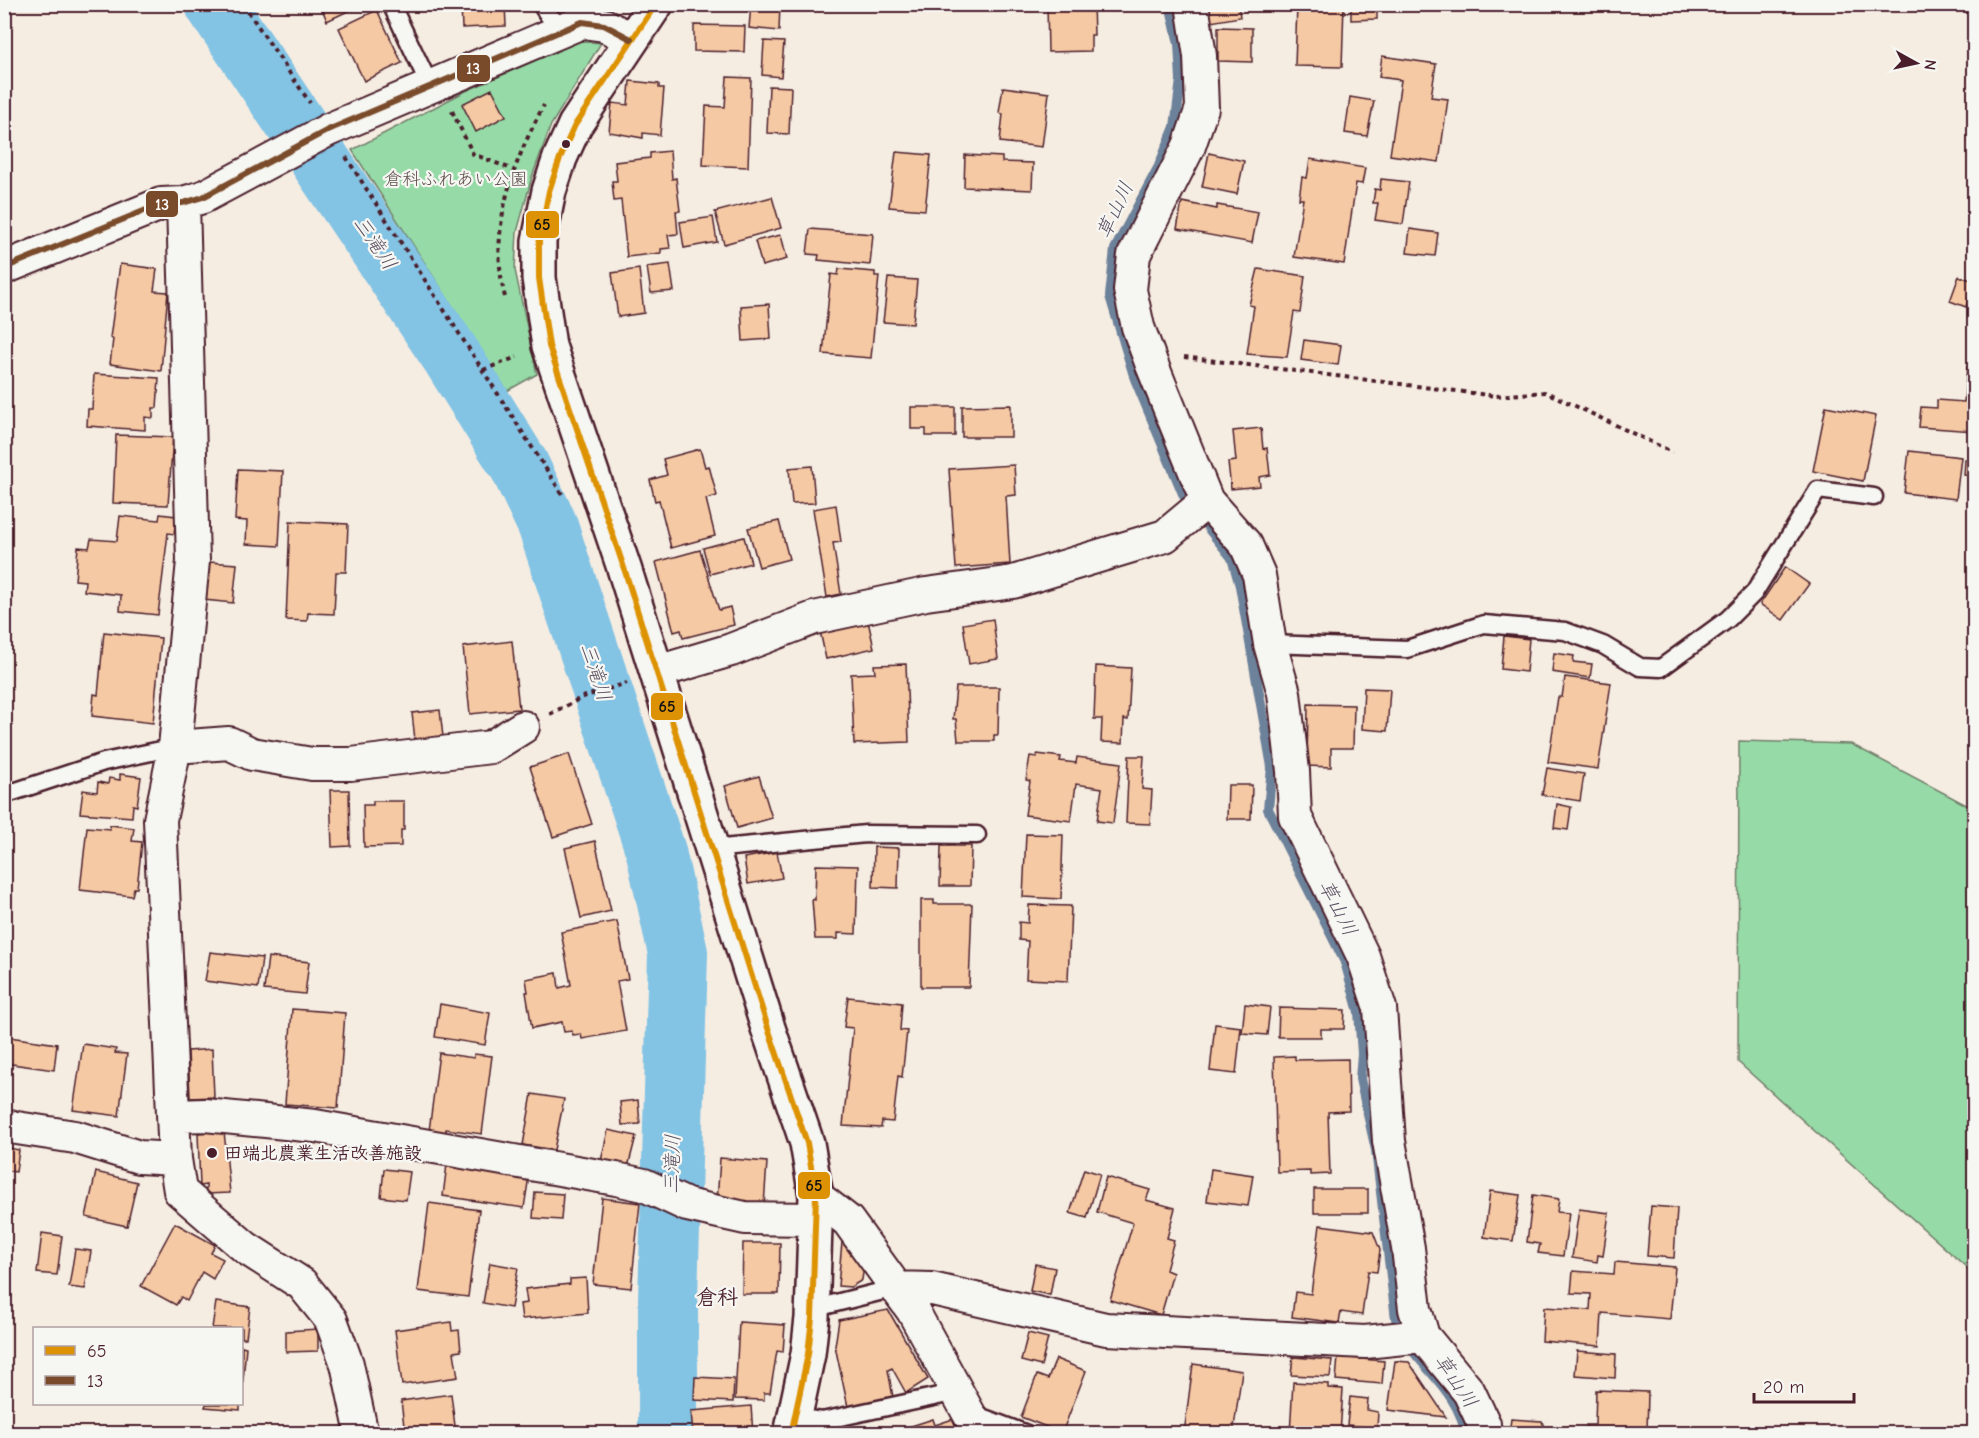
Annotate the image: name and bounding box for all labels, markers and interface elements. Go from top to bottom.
north arrow [1886,33,1946,93]
line badge: 13 [456,54,491,83]
text: N [1920,59,1940,71]
text: 13 [466,60,480,78]
unlabelled marker [560,138,572,150]
park label: 倉科ふれあい公園 [384,169,528,190]
water label: 草山川 [1092,178,1138,242]
line badge: 13 [145,190,179,218]
text: 13 [155,196,169,214]
line badge: 65 [525,210,560,239]
water label: 三滝川 [349,212,401,274]
text: 65 [534,216,550,234]
water label: 三滝川 [576,640,616,704]
line badge: 65 [650,692,684,721]
text: 65 [659,698,675,716]
water label: 草山川 [1314,876,1362,940]
water label: 三滝川 [659,1134,685,1194]
place label: 田端北農業生活改善施設 [224,1143,422,1164]
marker: 田端北農業生活改善施設 [205,1146,219,1160]
line badge: 65 [797,1171,831,1200]
text: 65 [806,1177,822,1195]
district label: 倉科 [696,1285,738,1309]
legend [33,1327,243,1405]
text: 65 [87,1341,107,1362]
water label: 草山川 [1430,1350,1482,1412]
scale bar [1754,1366,1854,1404]
text: 13 [87,1371,103,1392]
text: 20 m [1763,1377,1804,1398]

